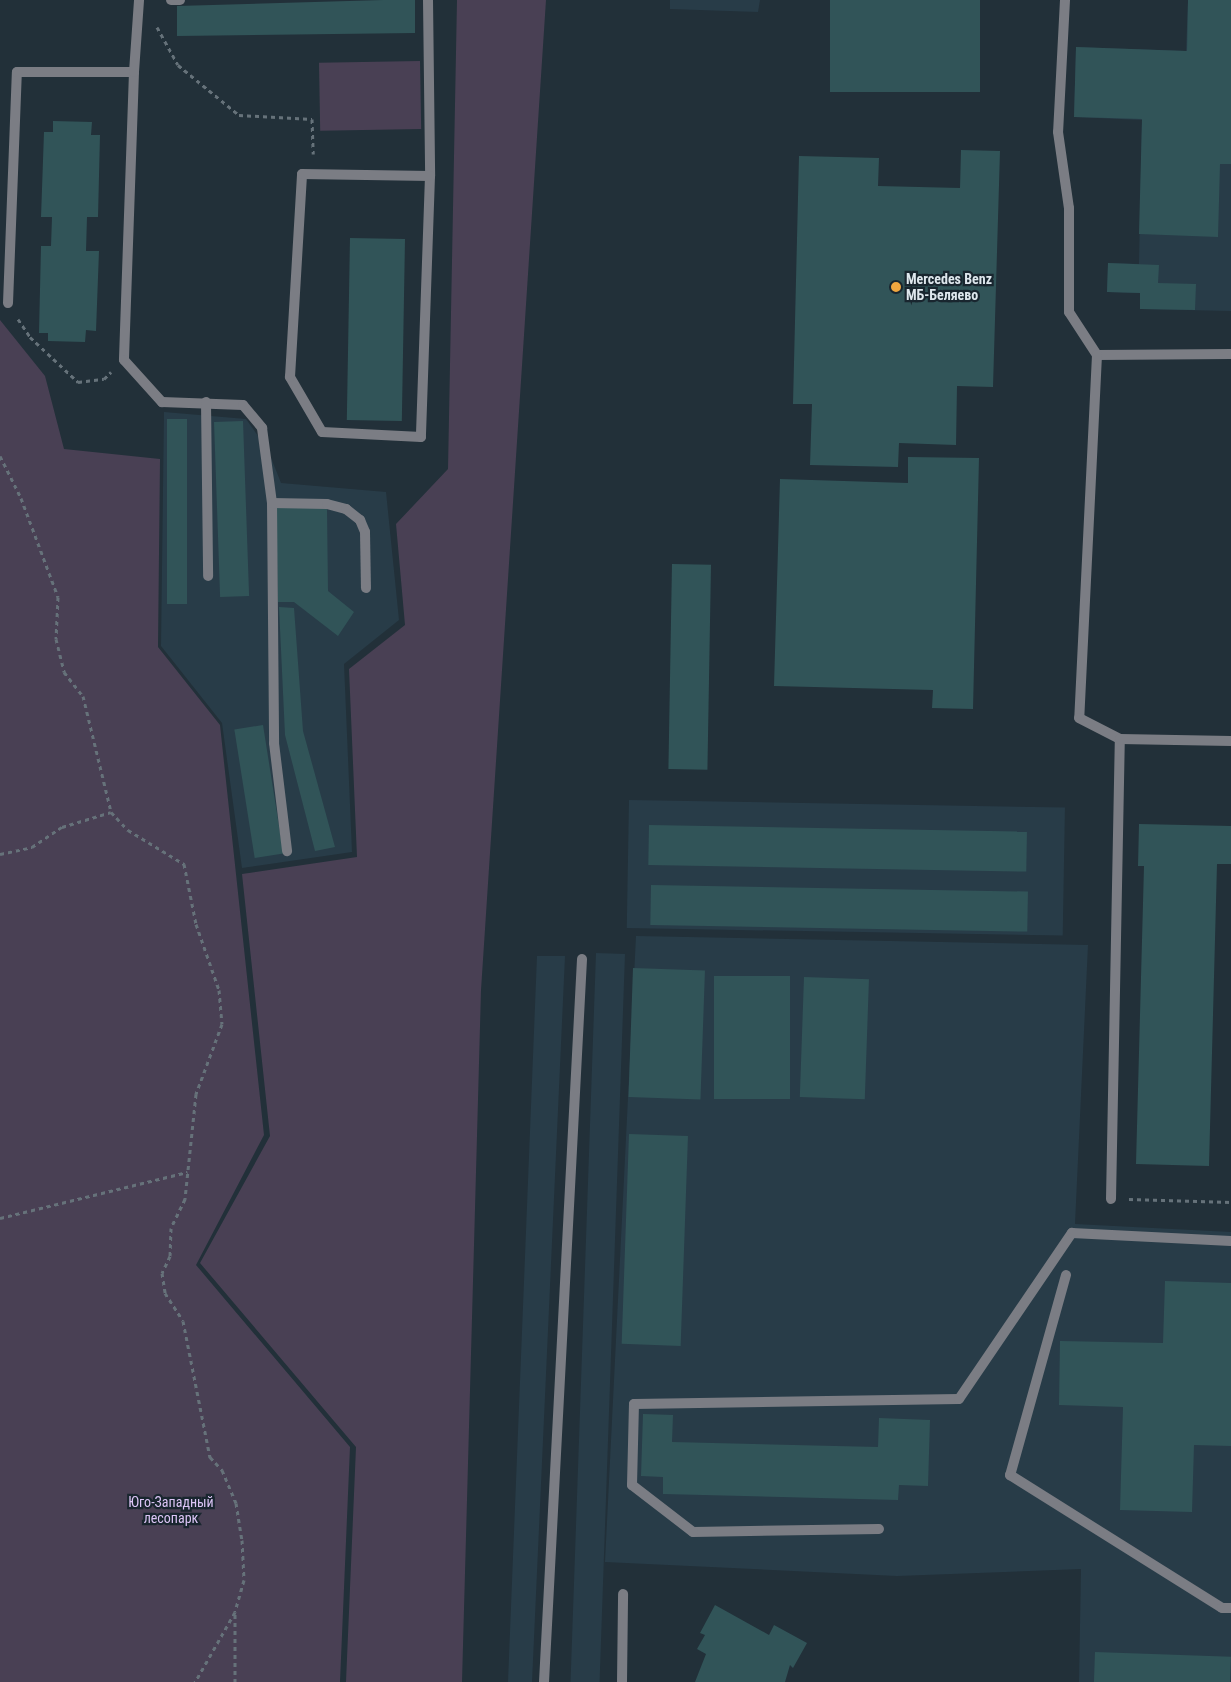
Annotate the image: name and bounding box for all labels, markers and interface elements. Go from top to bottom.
place label: Mercedes Benz МБ-Беляево [906,271,992,304]
marker: Mercedes Benz МБ-Беляево [890,281,902,293]
park label: Юго-Западный лесопарк [128,1494,214,1526]

